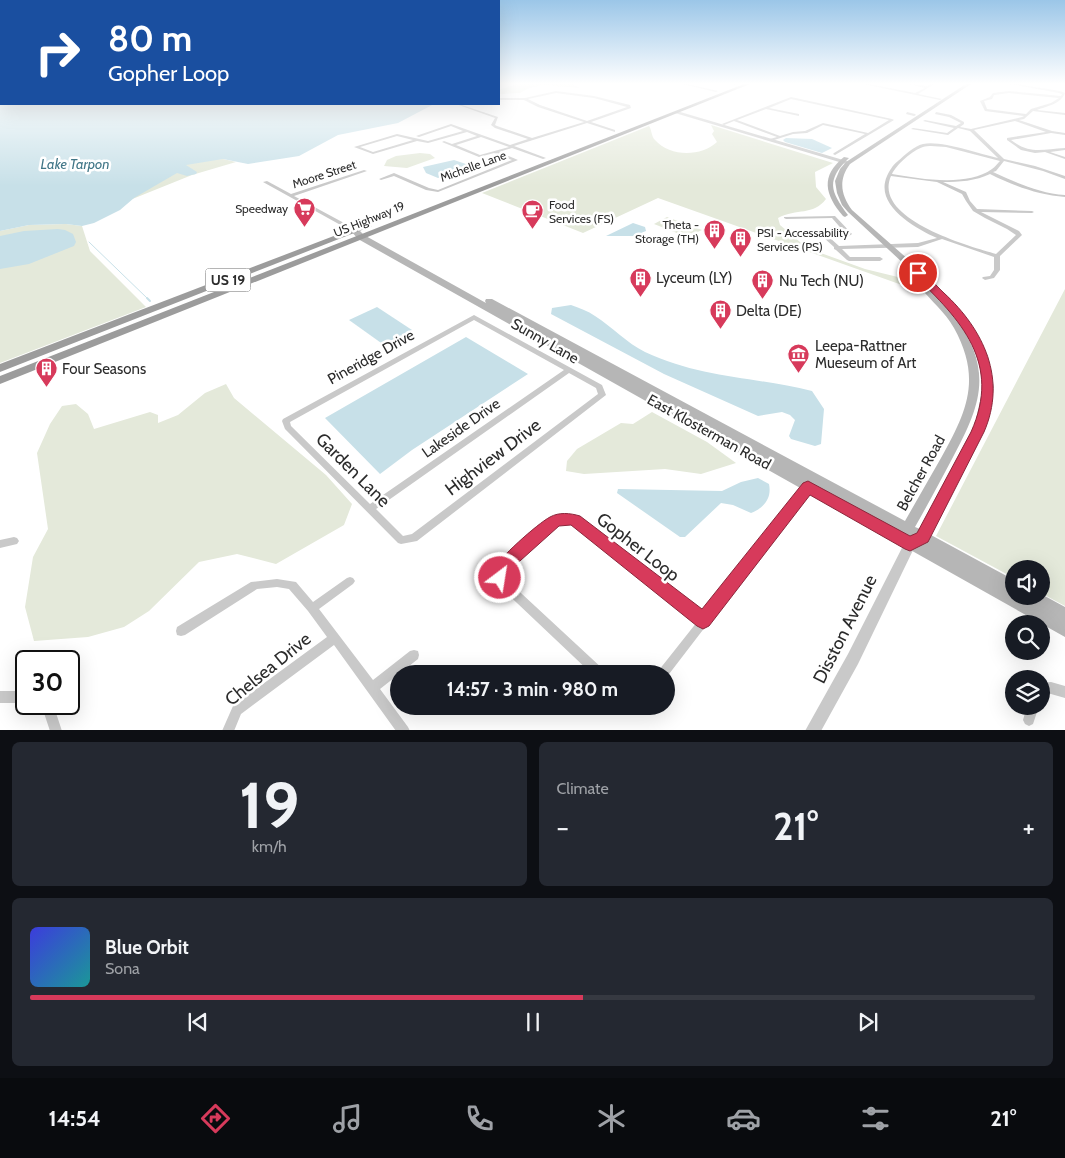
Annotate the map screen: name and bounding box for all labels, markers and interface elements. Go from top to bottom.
text: 80 m [108,17,192,60]
icon: right [25,20,90,85]
text: Gopher Loop [108,60,229,87]
street label: Michelle Lane [438,147,508,185]
water label: Lake Tarpon [41,155,109,173]
street label: Moore Street [290,157,358,191]
supermarket icon: Speedway [292,196,316,227]
place label: Food Services (FS) [549,197,614,226]
street label: US Highway 19 [331,198,407,240]
cafe icon: Food Services (FS) [521,199,545,230]
place label: Speedway [235,201,288,216]
place label: Theta - Storage (TH) [635,217,699,246]
building icon: Theta - Storage (TH) [703,219,727,250]
place label: PSI - Accessability Services (PS) [757,225,849,254]
building icon: PSI - Accessability Services (PS) [729,227,753,258]
pin [897,252,939,294]
icon: arrive [904,259,932,287]
building icon: Lyceum (LY) [628,266,652,297]
road number: US 19 [206,268,250,292]
place label: Lyceum (LY) [656,269,732,287]
building icon: Nu Tech (NU) [751,269,775,300]
place label: Nu Tech (NU) [779,272,864,290]
building icon: Delta (DE) [708,299,732,330]
place label: Delta (DE) [736,302,802,320]
street label: Sunny Lane [508,314,582,368]
street label: Pineridge Drive [325,326,418,388]
place label: Leepa-Rattner Mueseum of Art [815,337,916,372]
museum icon: Leepa-Rattner Mueseum of Art [787,343,811,374]
building icon: Four Seasons [34,357,58,388]
place label: Four Seasons [62,360,146,378]
street label: East Klosterman Road [644,391,774,473]
street label: Lakeside Drive [418,394,504,462]
street label: Highview Drive [441,414,545,500]
street label: Garden Lane [311,428,395,512]
street label: Belcher Road [893,432,949,514]
street label: Gopher Loop [592,508,684,586]
position arrow [473,551,525,603]
map controls [1005,560,1050,715]
button: sound [1005,560,1050,605]
street label: Disston Avenue [808,571,882,687]
button: search [1005,615,1050,660]
street label: Chelsea Drive [221,628,315,710]
speed limit sign: 30 [15,650,80,715]
button: layers [1005,670,1050,715]
text: 14:57 · 3 min · 980 m [447,678,618,701]
text: 19 [239,765,300,844]
text: Climate [557,779,609,798]
text: 21° [773,803,818,850]
text: − [557,810,569,844]
text: + [1023,810,1035,844]
text: km/h [252,837,287,856]
text: Blue Orbit [105,936,189,959]
text: Sona [105,959,140,978]
icon: previous [184,1008,212,1036]
icon: pause [519,1008,547,1036]
icon: next [854,1008,882,1036]
icon: directions [198,1101,233,1136]
icon: music [330,1101,365,1136]
icon: phone [462,1101,497,1136]
icon: climate [594,1101,629,1136]
icon: car [726,1101,761,1136]
icon: filters [858,1101,893,1136]
text: 14:54 [49,1105,101,1132]
text: 21° [990,1105,1016,1132]

